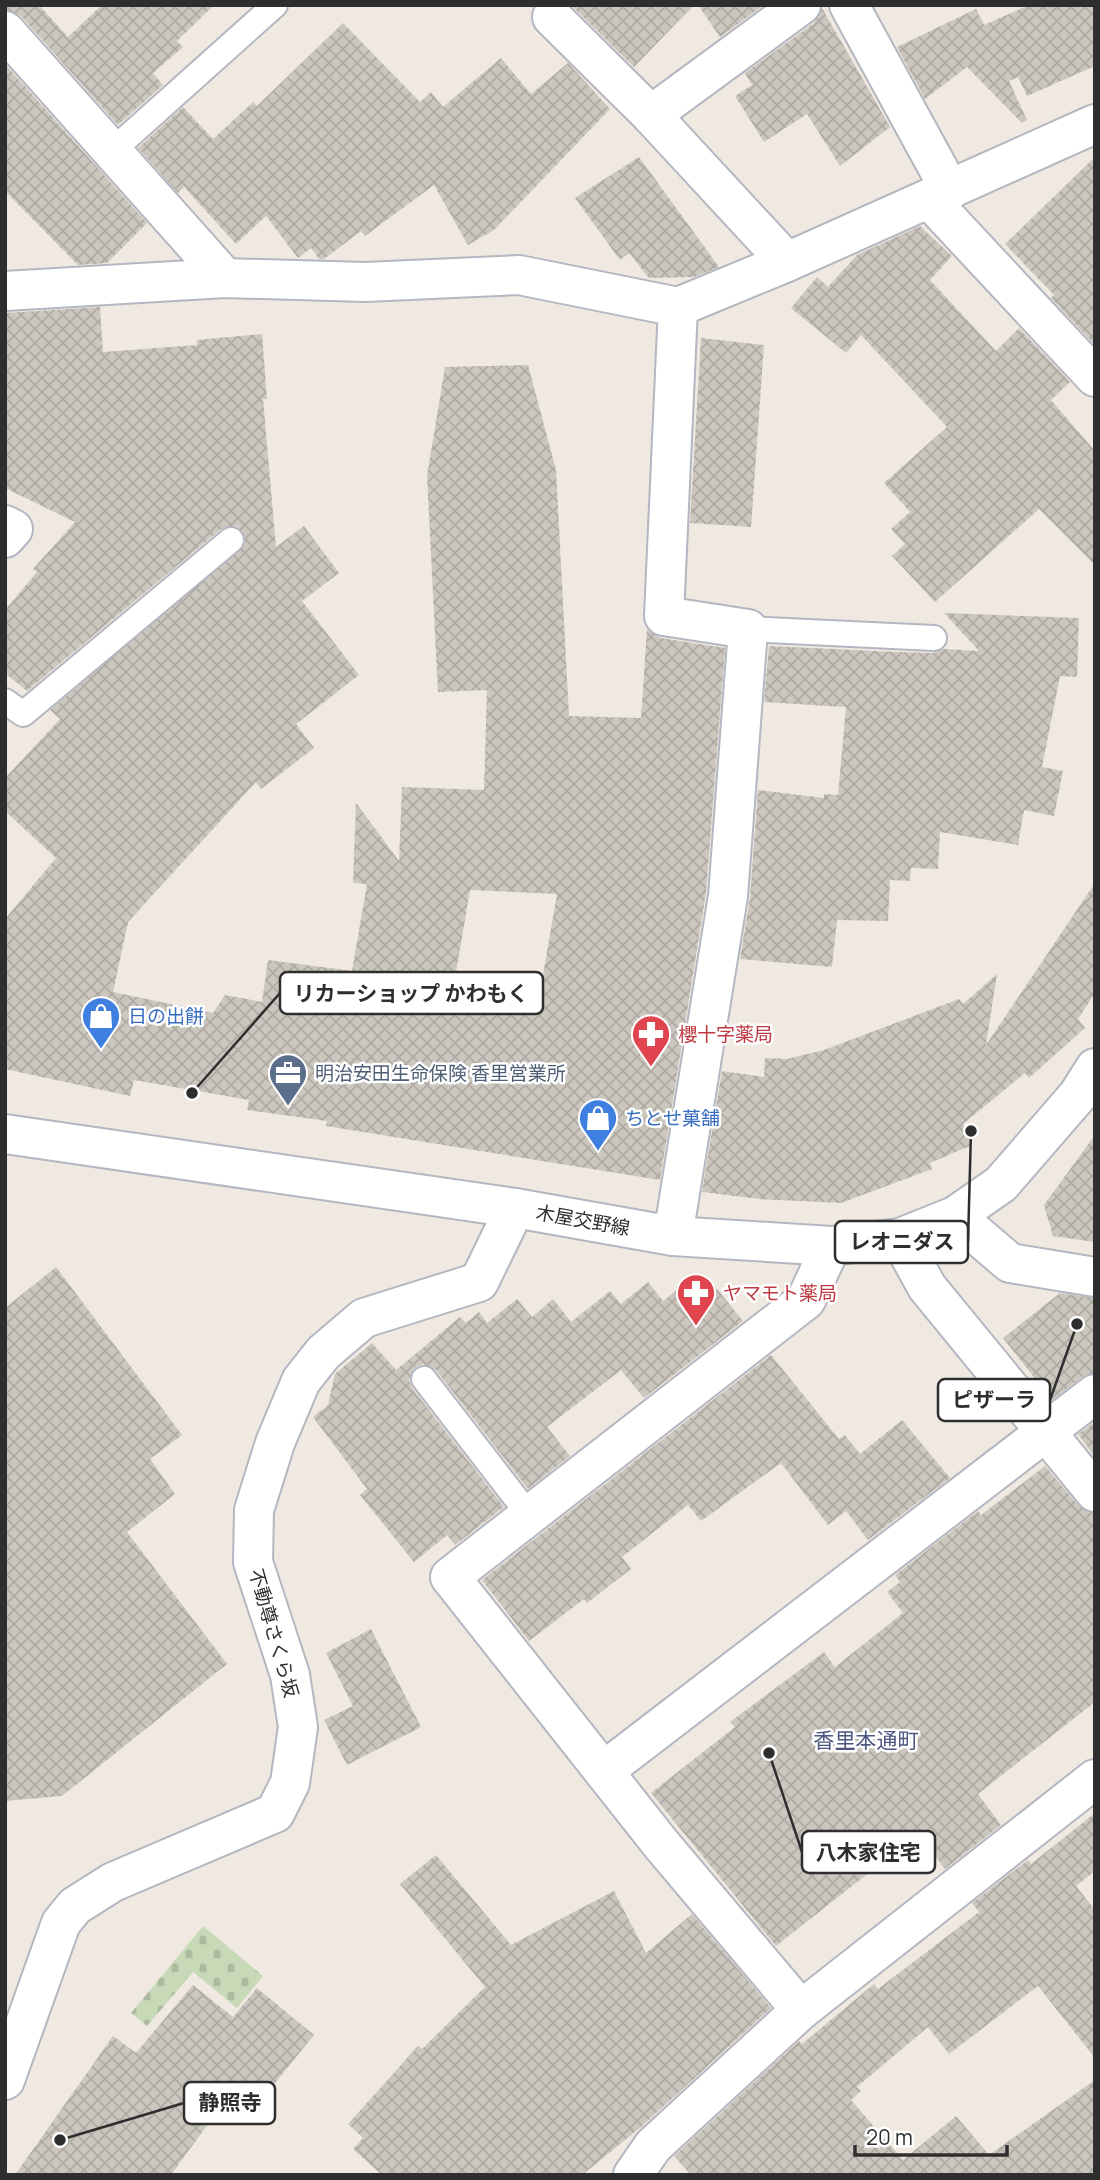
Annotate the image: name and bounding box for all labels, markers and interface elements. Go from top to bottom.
callout: リカーショップ かわもく [280,972,543,1014]
text: リカーショップ かわもく [294,979,528,1007]
shop icon: 日の出餅 [80,995,122,1050]
place label: 日の出餅 [128,1003,204,1029]
pharmacy icon: 櫻十字薬局 [630,1013,672,1068]
place label: 櫻十字薬局 [678,1021,773,1047]
office icon: 明治安田生命保険 香里営業所 [267,1052,309,1107]
place label: 明治安田生命保険 香里営業所 [315,1060,566,1086]
shop icon: ちとせ菓舗 [577,1097,619,1152]
place label: ちとせ菓舗 [625,1105,720,1131]
street label: 木屋交野線 [534,1199,632,1241]
callout: レオニダス [835,1221,968,1263]
text: レオニダス [850,1227,955,1255]
pharmacy icon: ヤマモト薬局 [675,1272,717,1327]
place label: ヤマモト薬局 [723,1280,837,1306]
callout: ピザーラ [938,1379,1050,1421]
text: ピザーラ [952,1385,1036,1413]
street label: 不動尊さくら坂 [243,1565,305,1701]
district label: 香里本通町 [814,1726,919,1754]
callout: 八木家住宅 [802,1831,935,1873]
text: 八木家住宅 [816,1838,921,1866]
callout: 静照寺 [184,2082,275,2124]
text: 静照寺 [199,2088,262,2116]
scale bar [855,2114,1007,2158]
text: 20 m [866,2123,913,2151]

